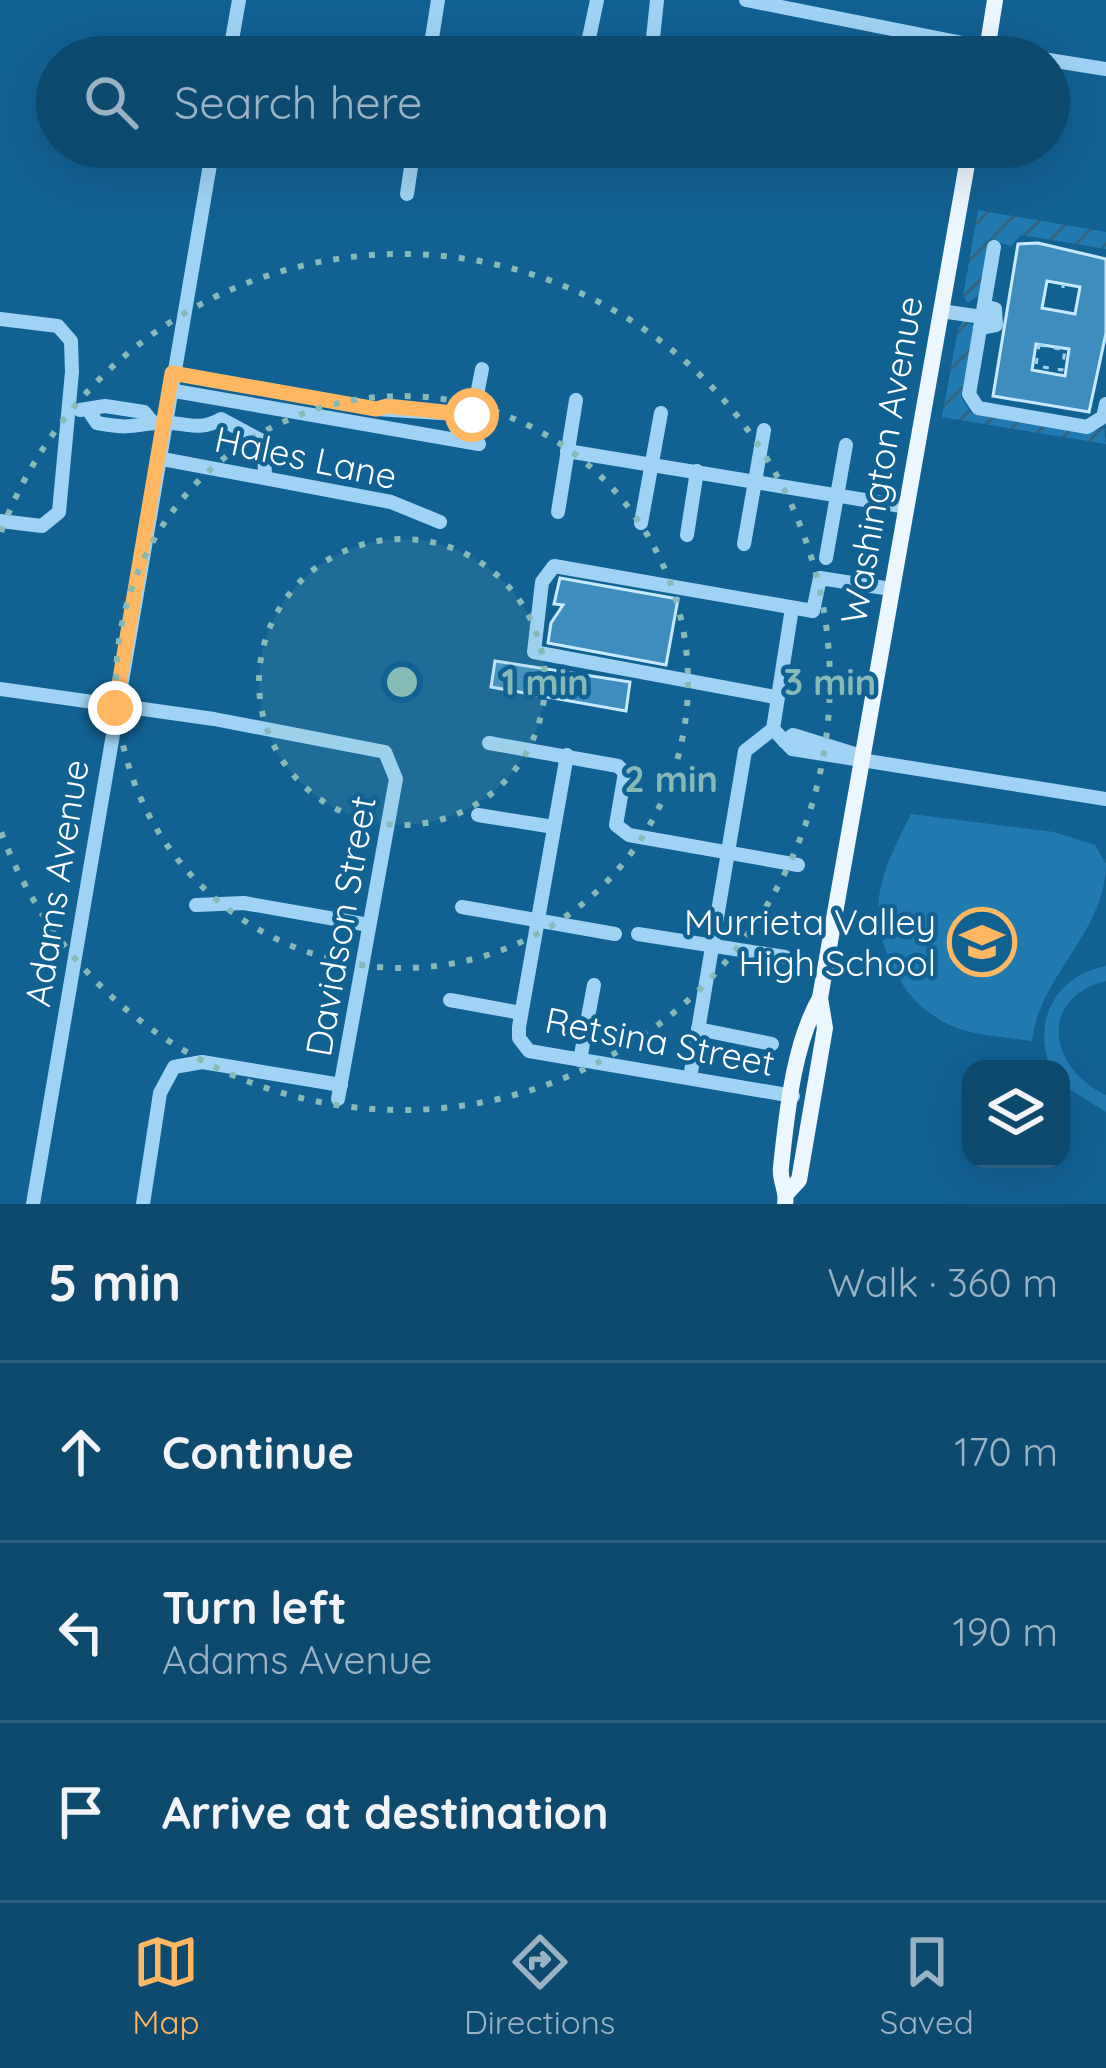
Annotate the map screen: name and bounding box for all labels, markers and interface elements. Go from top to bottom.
search box [36,36,1070,168]
icon: search [78,69,144,135]
text: Search here [174,74,422,130]
street label: Washington Avenue [830,293,932,627]
route start [445,388,499,442]
street label: Hales Lane [211,416,401,498]
text: 1 min [501,659,589,704]
text: 3 min [784,659,876,704]
centre of rings [381,661,423,703]
route end [88,681,142,735]
street label: Adams Avenue [14,756,98,1010]
text: 2 min [624,756,718,801]
street label: Davidson Street [295,792,385,1060]
place label: Murrieta Valley High School [684,899,936,985]
school or university icon: Murrieta Valley High School [947,907,1017,977]
street label: Retsina Street [542,997,778,1085]
map controls [962,1060,1070,1168]
button: layers [962,1060,1070,1168]
text: 5 min [48,1250,181,1314]
text: Walk · 360 m [827,1258,1058,1307]
icon: ahead [48,1419,114,1485]
text: Continue [162,1424,354,1480]
text: 170 m [954,1427,1058,1476]
text: Turn left [162,1579,347,1635]
icon: left [48,1599,114,1665]
text: 190 m [952,1607,1058,1656]
text: Adams Avenue [162,1635,432,1684]
icon: arrive [48,1779,114,1845]
text: Arrive at destination [162,1784,608,1840]
tab: Map [132,1929,200,2042]
tab: Directions [464,1929,615,2042]
tab: Saved [880,1929,974,2042]

